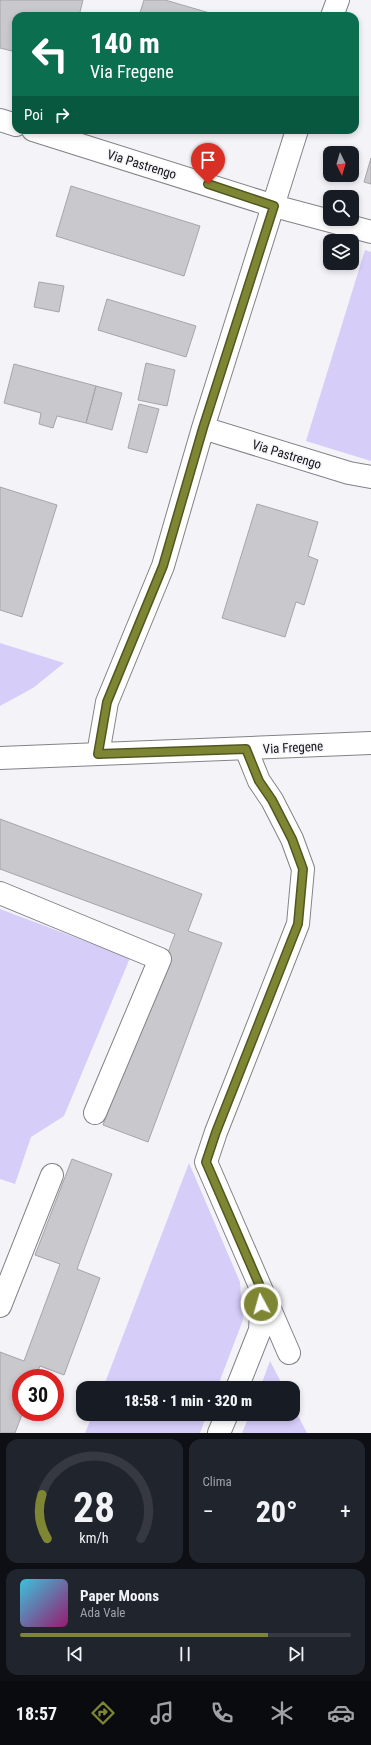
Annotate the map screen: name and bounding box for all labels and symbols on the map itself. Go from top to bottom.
pin [191,143,225,184]
north arrow [323,146,359,182]
street label: Via Pastrengo [105,147,178,182]
street label: Via Pastrengo [250,437,323,472]
street label: Via Fregene [262,738,324,757]
position arrow [240,1283,282,1325]
speed limit sign: 30 [12,1369,64,1421]

